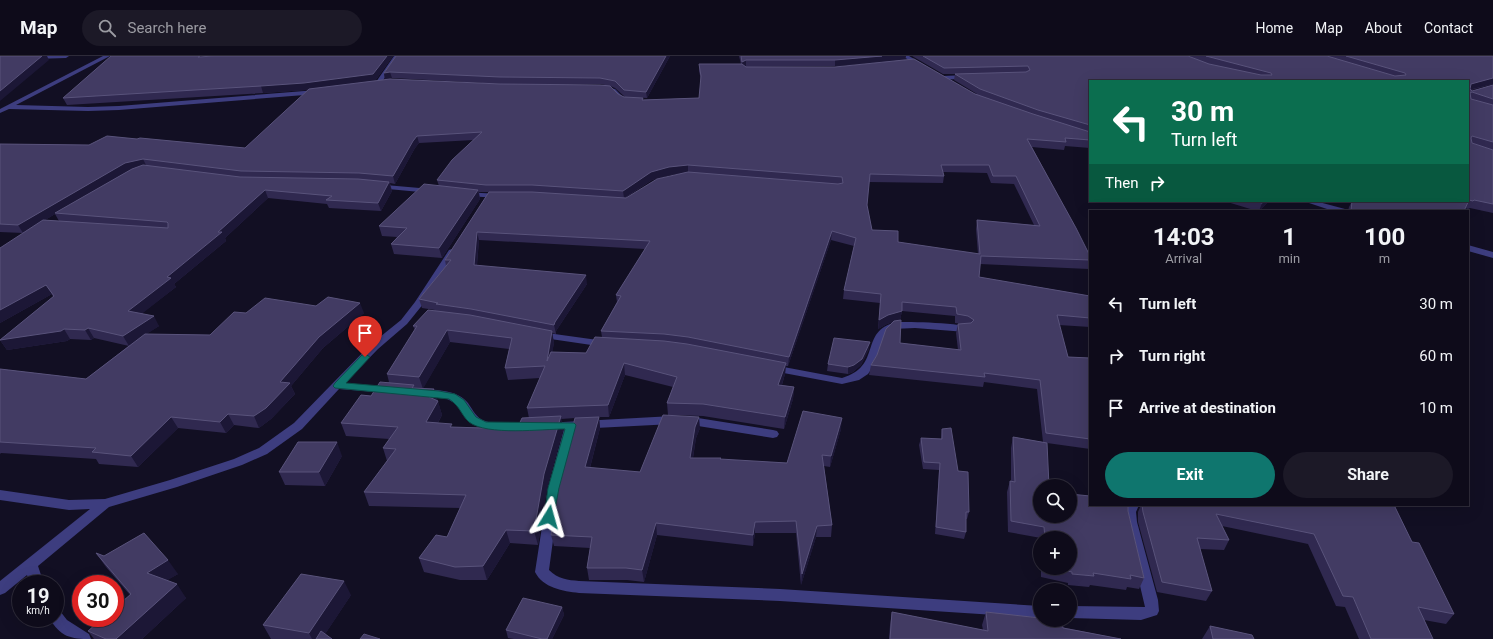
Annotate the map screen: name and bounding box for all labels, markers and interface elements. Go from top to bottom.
search box [82,10,362,46]
text: Map [20,16,58,39]
icon: search [96,17,118,39]
text: Search here [128,19,206,37]
text: Home [1255,20,1293,36]
text: Map [1315,20,1343,36]
text: About [1365,20,1402,36]
text: Contact [1424,20,1473,36]
text: 30 m [1171,95,1234,128]
icon: left [1105,96,1157,148]
text: Turn left [1171,129,1237,150]
icon: right [1146,172,1168,194]
text: Then [1105,174,1138,192]
text: 14:03 [1153,223,1215,251]
text: 1 [1282,223,1296,251]
text: 100 [1364,223,1405,251]
text: Arrival [1165,251,1202,266]
text: min [1278,251,1300,266]
text: m [1379,251,1390,266]
icon: left [1105,293,1127,315]
text: Turn left [1139,295,1196,313]
text: 30 m [1419,295,1453,313]
pin [348,316,382,357]
icon: arrive [354,322,376,344]
icon: right [1105,345,1127,367]
text: Turn right [1139,347,1205,365]
text: 60 m [1419,347,1453,365]
icon: arrive [1105,397,1127,419]
text: Arrive at destination [1139,399,1276,417]
text: 10 m [1419,399,1453,417]
button: Exit [1105,452,1275,498]
button: Share [1283,452,1453,498]
map controls [1033,479,1077,627]
button: search [1033,479,1077,523]
position arrow [528,496,570,538]
button: + [1033,531,1077,575]
speed limit sign: 30 [72,575,124,627]
button: − [1033,583,1077,627]
text: 19 [27,584,49,608]
text: km/h [26,605,50,616]

